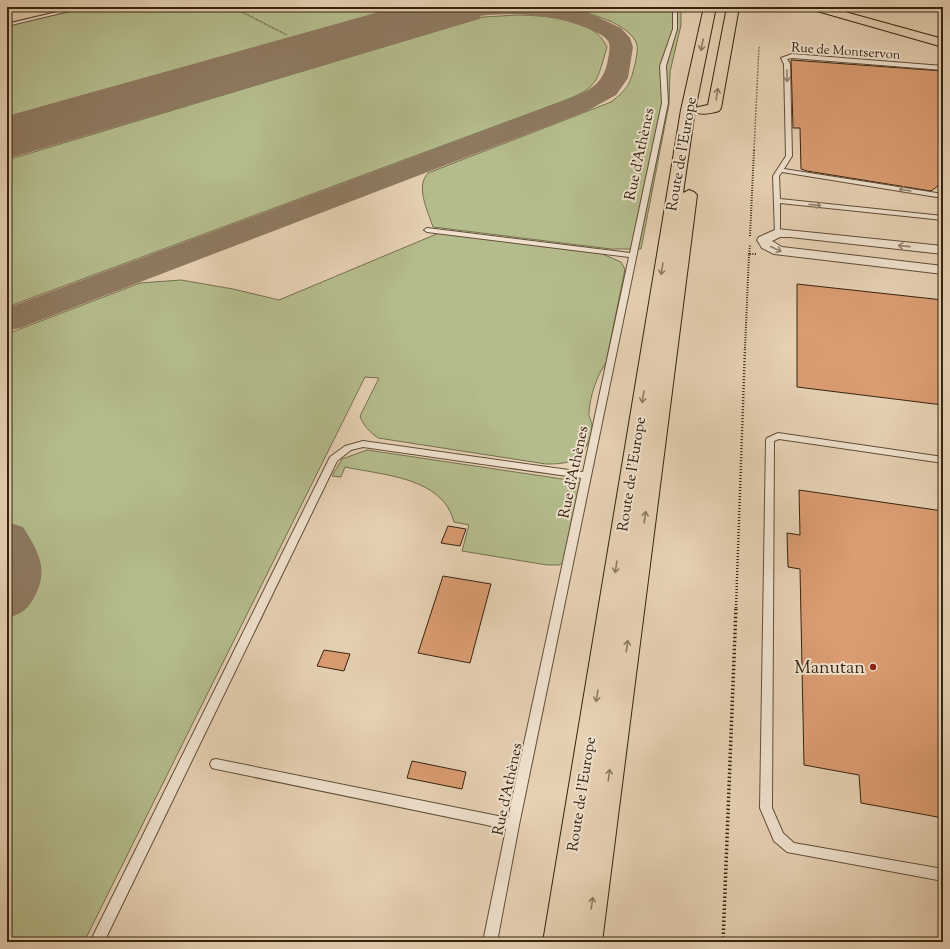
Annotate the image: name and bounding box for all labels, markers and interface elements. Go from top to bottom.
one-way arrow [698,38,706,51]
street label: Rue de Montservon [791,39,901,65]
one-way arrow [783,69,791,82]
one-way arrow [713,88,721,101]
street label: Route de l'Europe [662,95,703,213]
street label: Rue d'Athènes [620,106,661,203]
one-way arrow [898,186,911,194]
one-way arrow [808,201,821,208]
one-way arrow [898,242,911,249]
one-way arrow [769,246,781,253]
one-way arrow [658,262,666,275]
one-way arrow [639,390,647,403]
street label: Route de l'Europe [613,415,652,533]
street label: Rue d'Athènes [554,424,595,521]
one-way arrow [641,511,649,524]
one-way arrow [612,560,620,573]
one-way arrow [623,640,631,653]
place label: Manutan [794,656,865,682]
marker: Manutan [868,662,878,672]
one-way arrow [593,689,601,702]
street label: Route de l'Europe [563,735,602,853]
street label: Rue d'Athènes [488,741,529,838]
one-way arrow [606,769,613,782]
one-way arrow [588,897,596,910]

